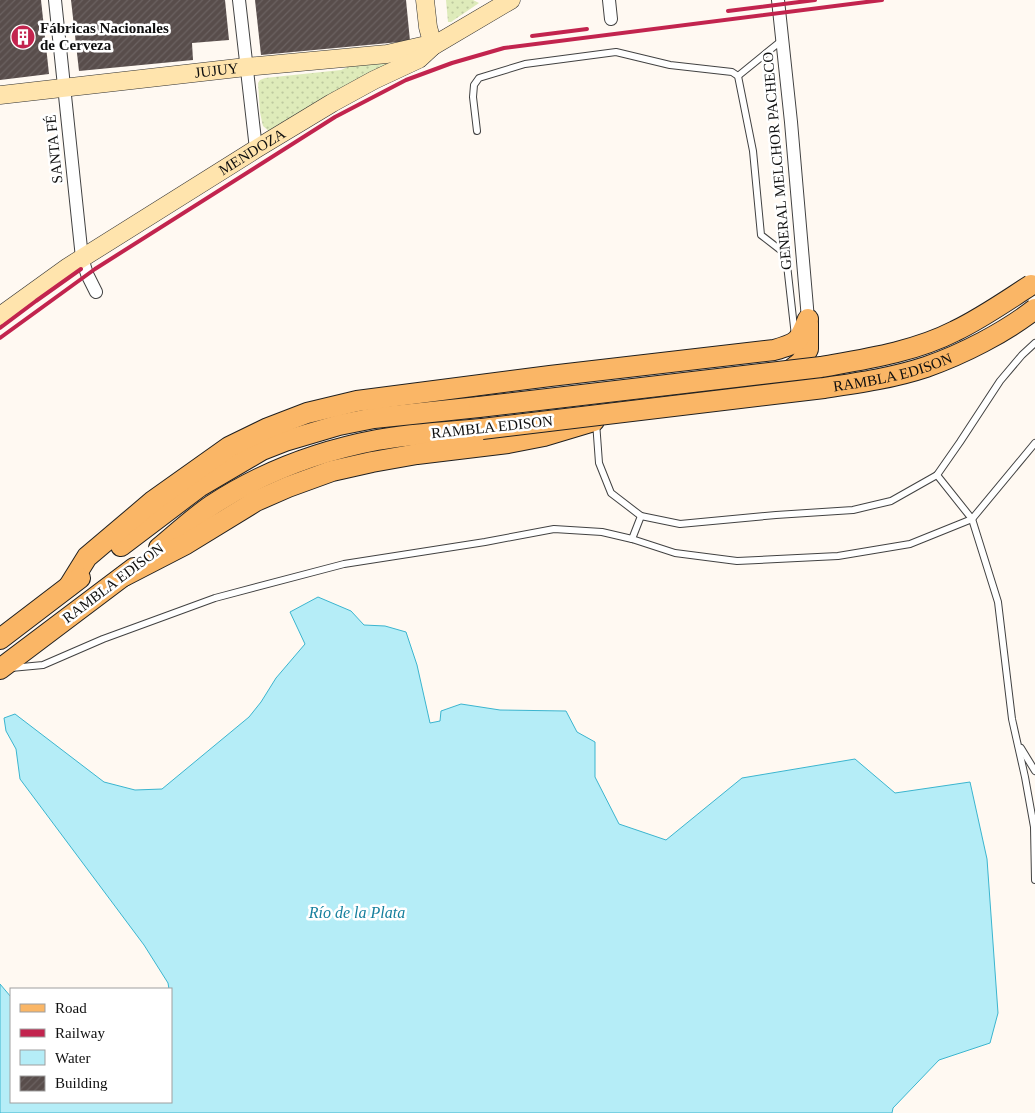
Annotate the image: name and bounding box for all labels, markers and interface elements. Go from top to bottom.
place label: Fábricas Nacionales de Cerveza [40,20,169,53]
building icon: Fábricas Nacionales de Cerveza [10,24,36,50]
street label: GENERAL MELCHOR PACHECO [759,51,795,271]
street label: JUJUY [194,60,240,81]
street label: SANTA FÉ [42,114,66,184]
street label: MENDOZA [216,125,288,178]
street label: RAMBLA EDISON [832,350,955,395]
street label: RAMBLA EDISON [430,413,554,441]
street label: RAMBLA EDISON [59,540,167,626]
water label: Río de la Plata [308,904,405,921]
legend [10,988,172,1103]
text: Road [55,1000,87,1016]
text: Railway [55,1025,105,1041]
text: Water [55,1050,90,1066]
text: Building [55,1075,108,1091]

